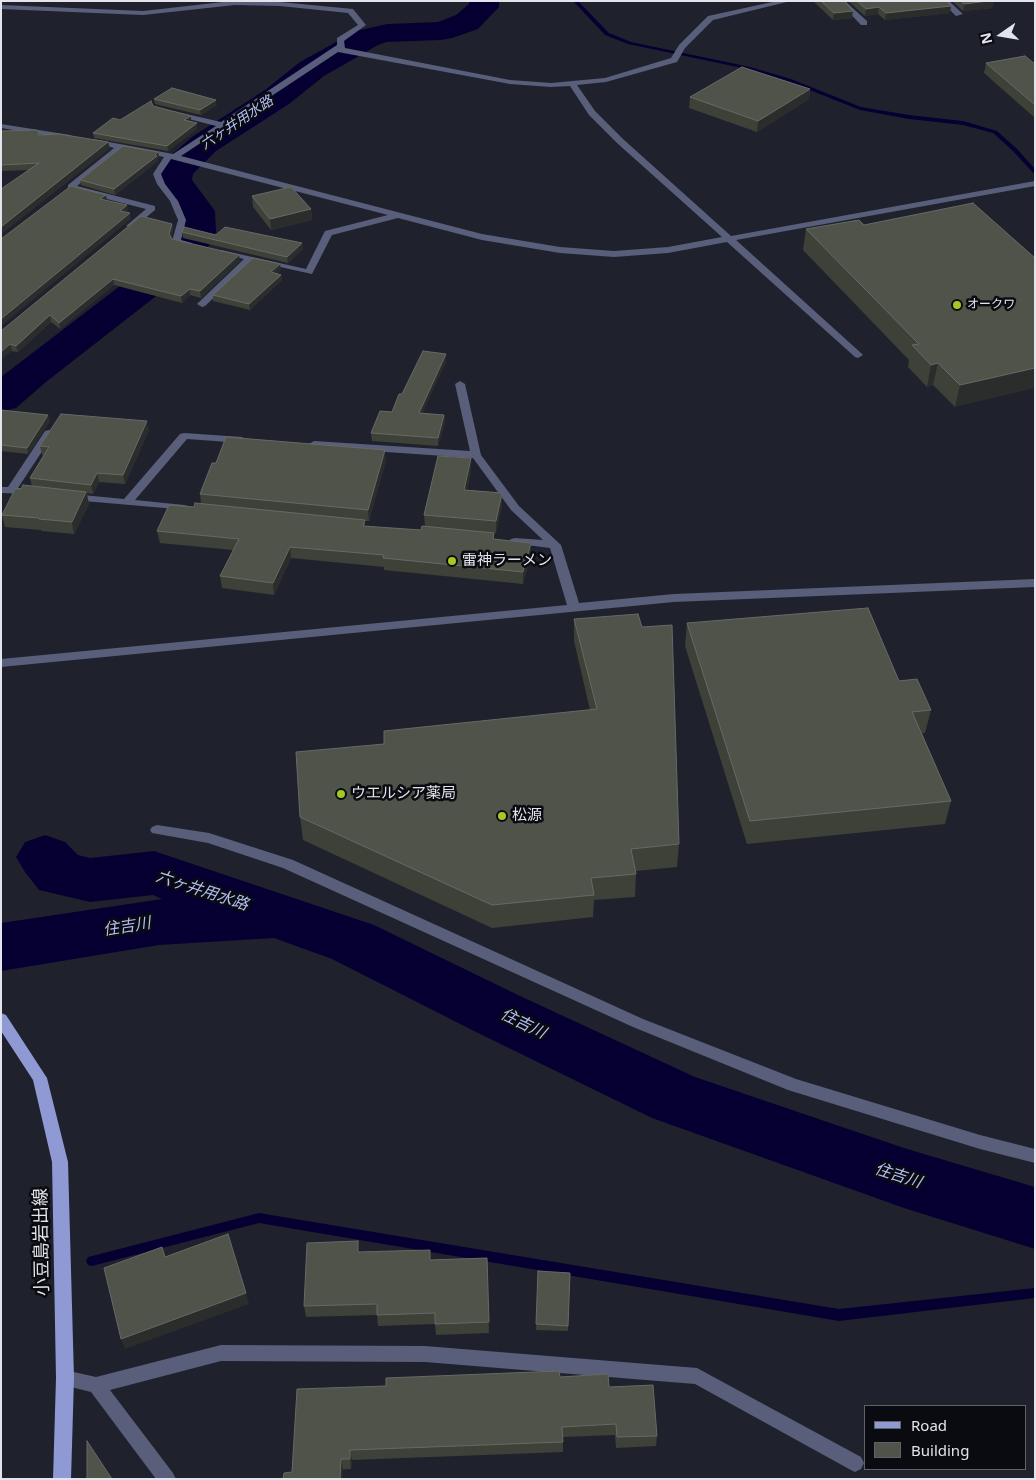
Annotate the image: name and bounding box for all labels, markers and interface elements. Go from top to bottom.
north arrow [976,10,1026,60]
text: N [975,31,996,46]
water label: 六ヶ井用水路 [197,93,277,153]
place label: オークワ [967,298,1015,312]
marker: オークワ [951,299,963,311]
place label: 雷神ラーメン [462,552,552,570]
marker: 雷神ラーメン [446,555,458,567]
place label: ウエルシア薬局 [351,785,456,803]
marker: ウエルシア薬局 [335,788,347,800]
place label: 松源 [512,807,542,825]
marker: 松源 [496,810,508,822]
water label: 六ヶ井用水路 [153,867,251,915]
water label: 住吉川 [102,914,152,940]
water label: 住吉川 [497,1005,549,1043]
water label: 住吉川 [872,1159,924,1193]
street label: 小豆島岩出線 [30,1188,54,1296]
legend [864,1405,1026,1470]
text: Road [911,1415,947,1435]
text: Building [911,1440,969,1460]

